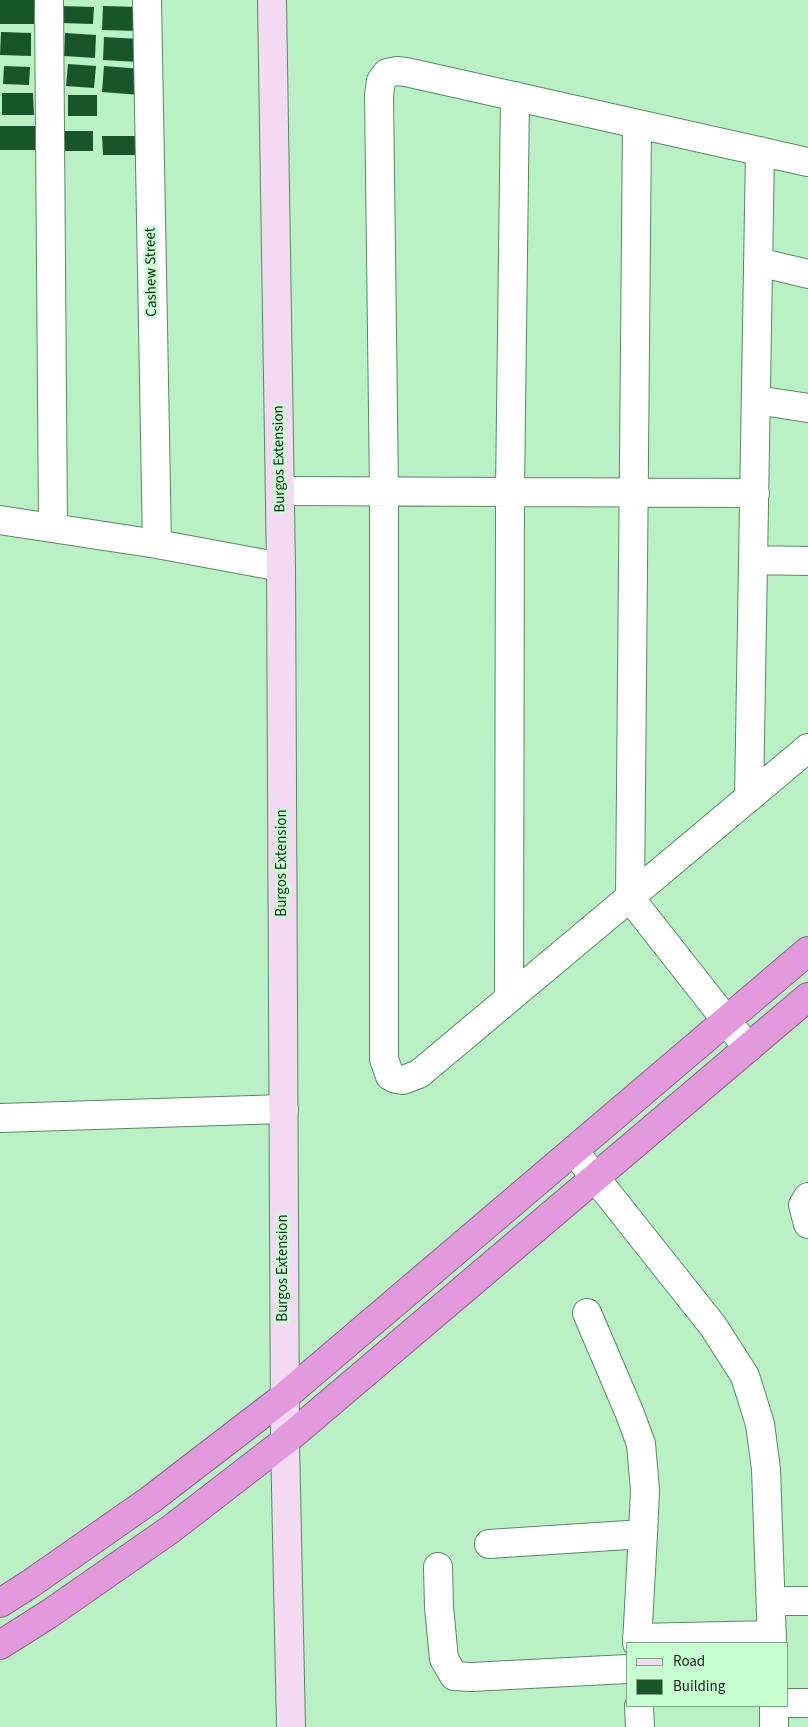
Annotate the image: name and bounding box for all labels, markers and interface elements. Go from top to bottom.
street label: Cashew Street [142,227,162,317]
street label: Burgos Extension [270,405,290,513]
street label: Burgos Extension [274,809,292,917]
street label: Burgos Extension [275,1214,293,1322]
legend [626,1642,788,1707]
text: Road [673,1651,705,1672]
text: Building [673,1676,725,1697]

